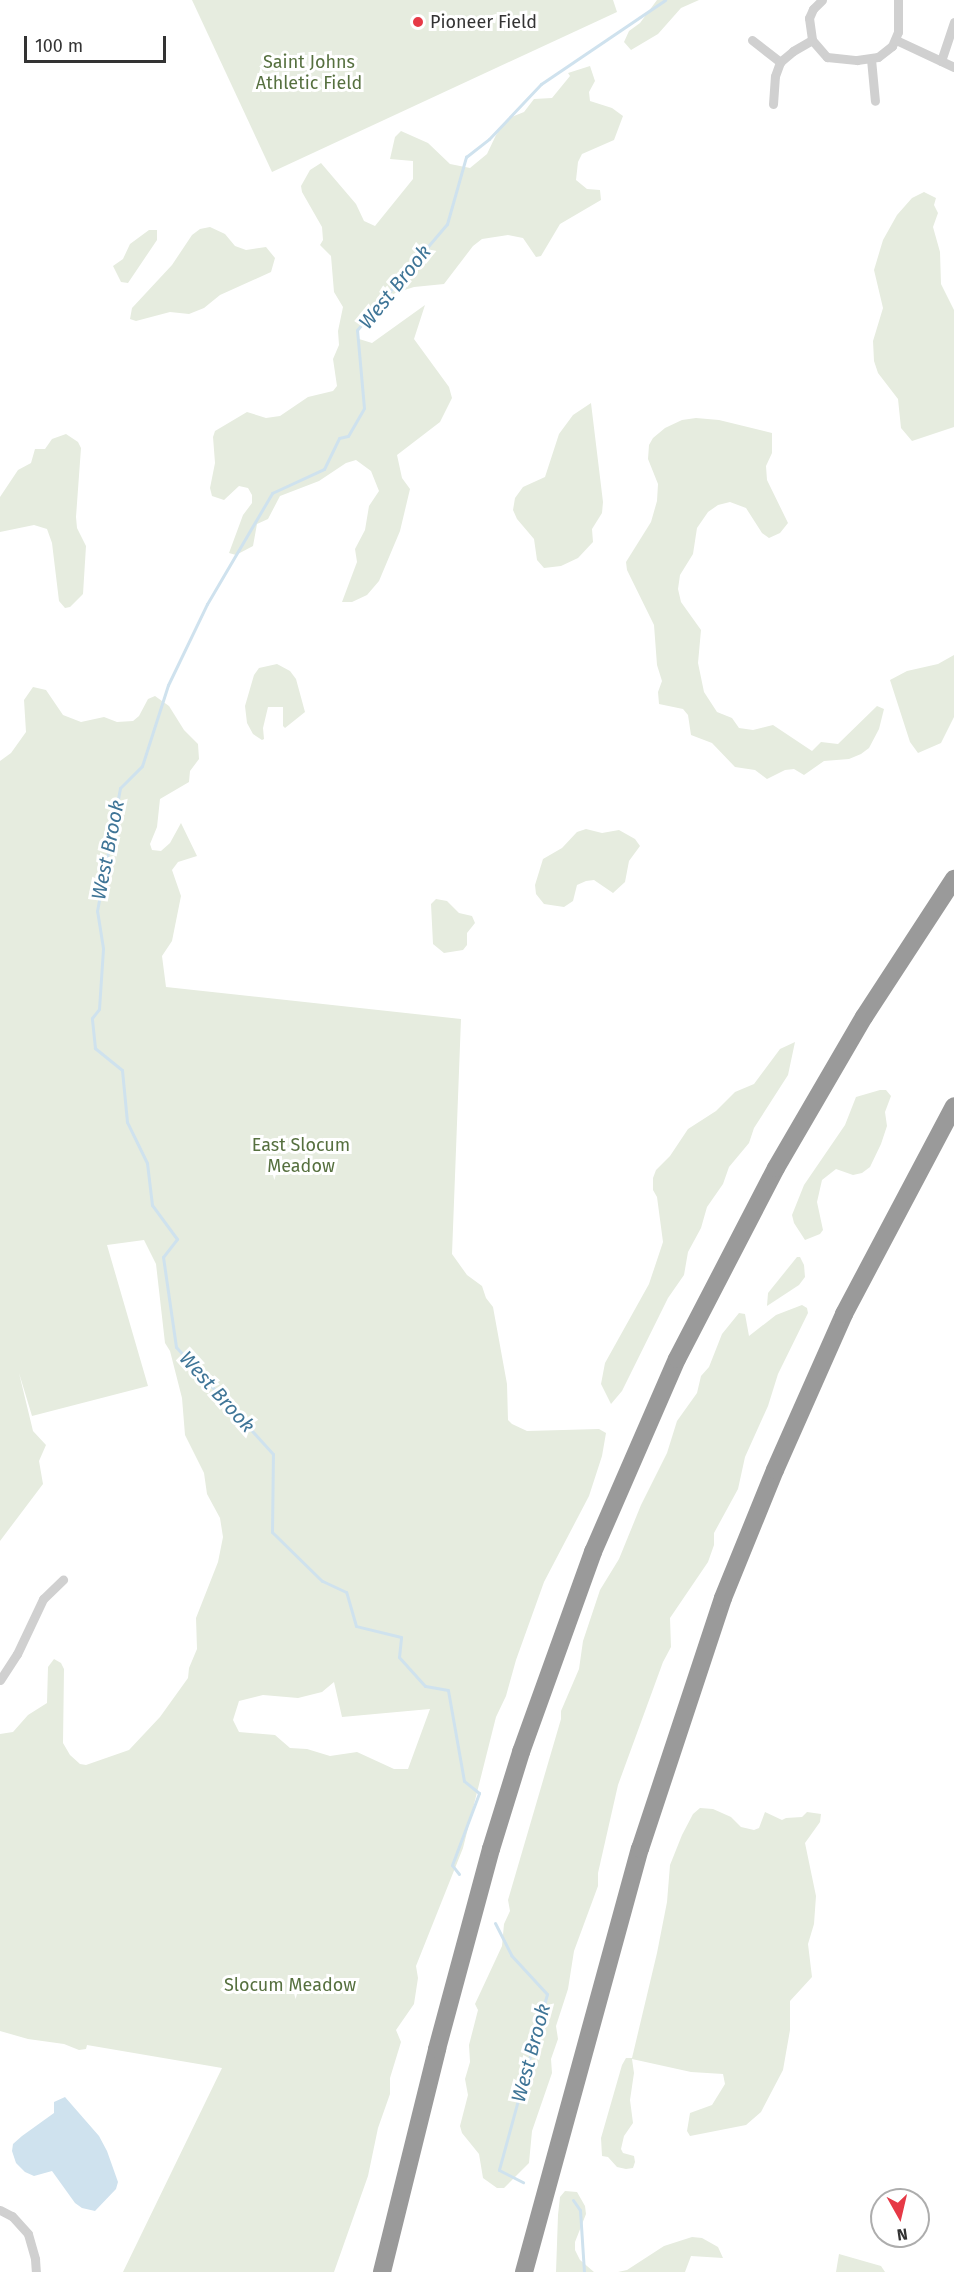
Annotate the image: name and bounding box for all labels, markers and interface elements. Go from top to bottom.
place label: Pioneer Field [430,11,537,33]
marker: Pioneer Field [411,15,425,29]
scale bar [27,24,170,62]
text: 100 m [35,35,83,57]
park label: Saint Johns Athletic Field [256,52,362,94]
water label: West Brook [354,240,436,334]
water label: West Brook [87,798,129,902]
park label: East Slocum Meadow [252,1135,350,1178]
water label: West Brook [174,1346,260,1438]
park label: Slocum Meadow [224,1974,356,1996]
water label: West Brook [506,2001,556,2105]
north arrow [870,2188,930,2248]
text: N [896,2224,909,2244]

